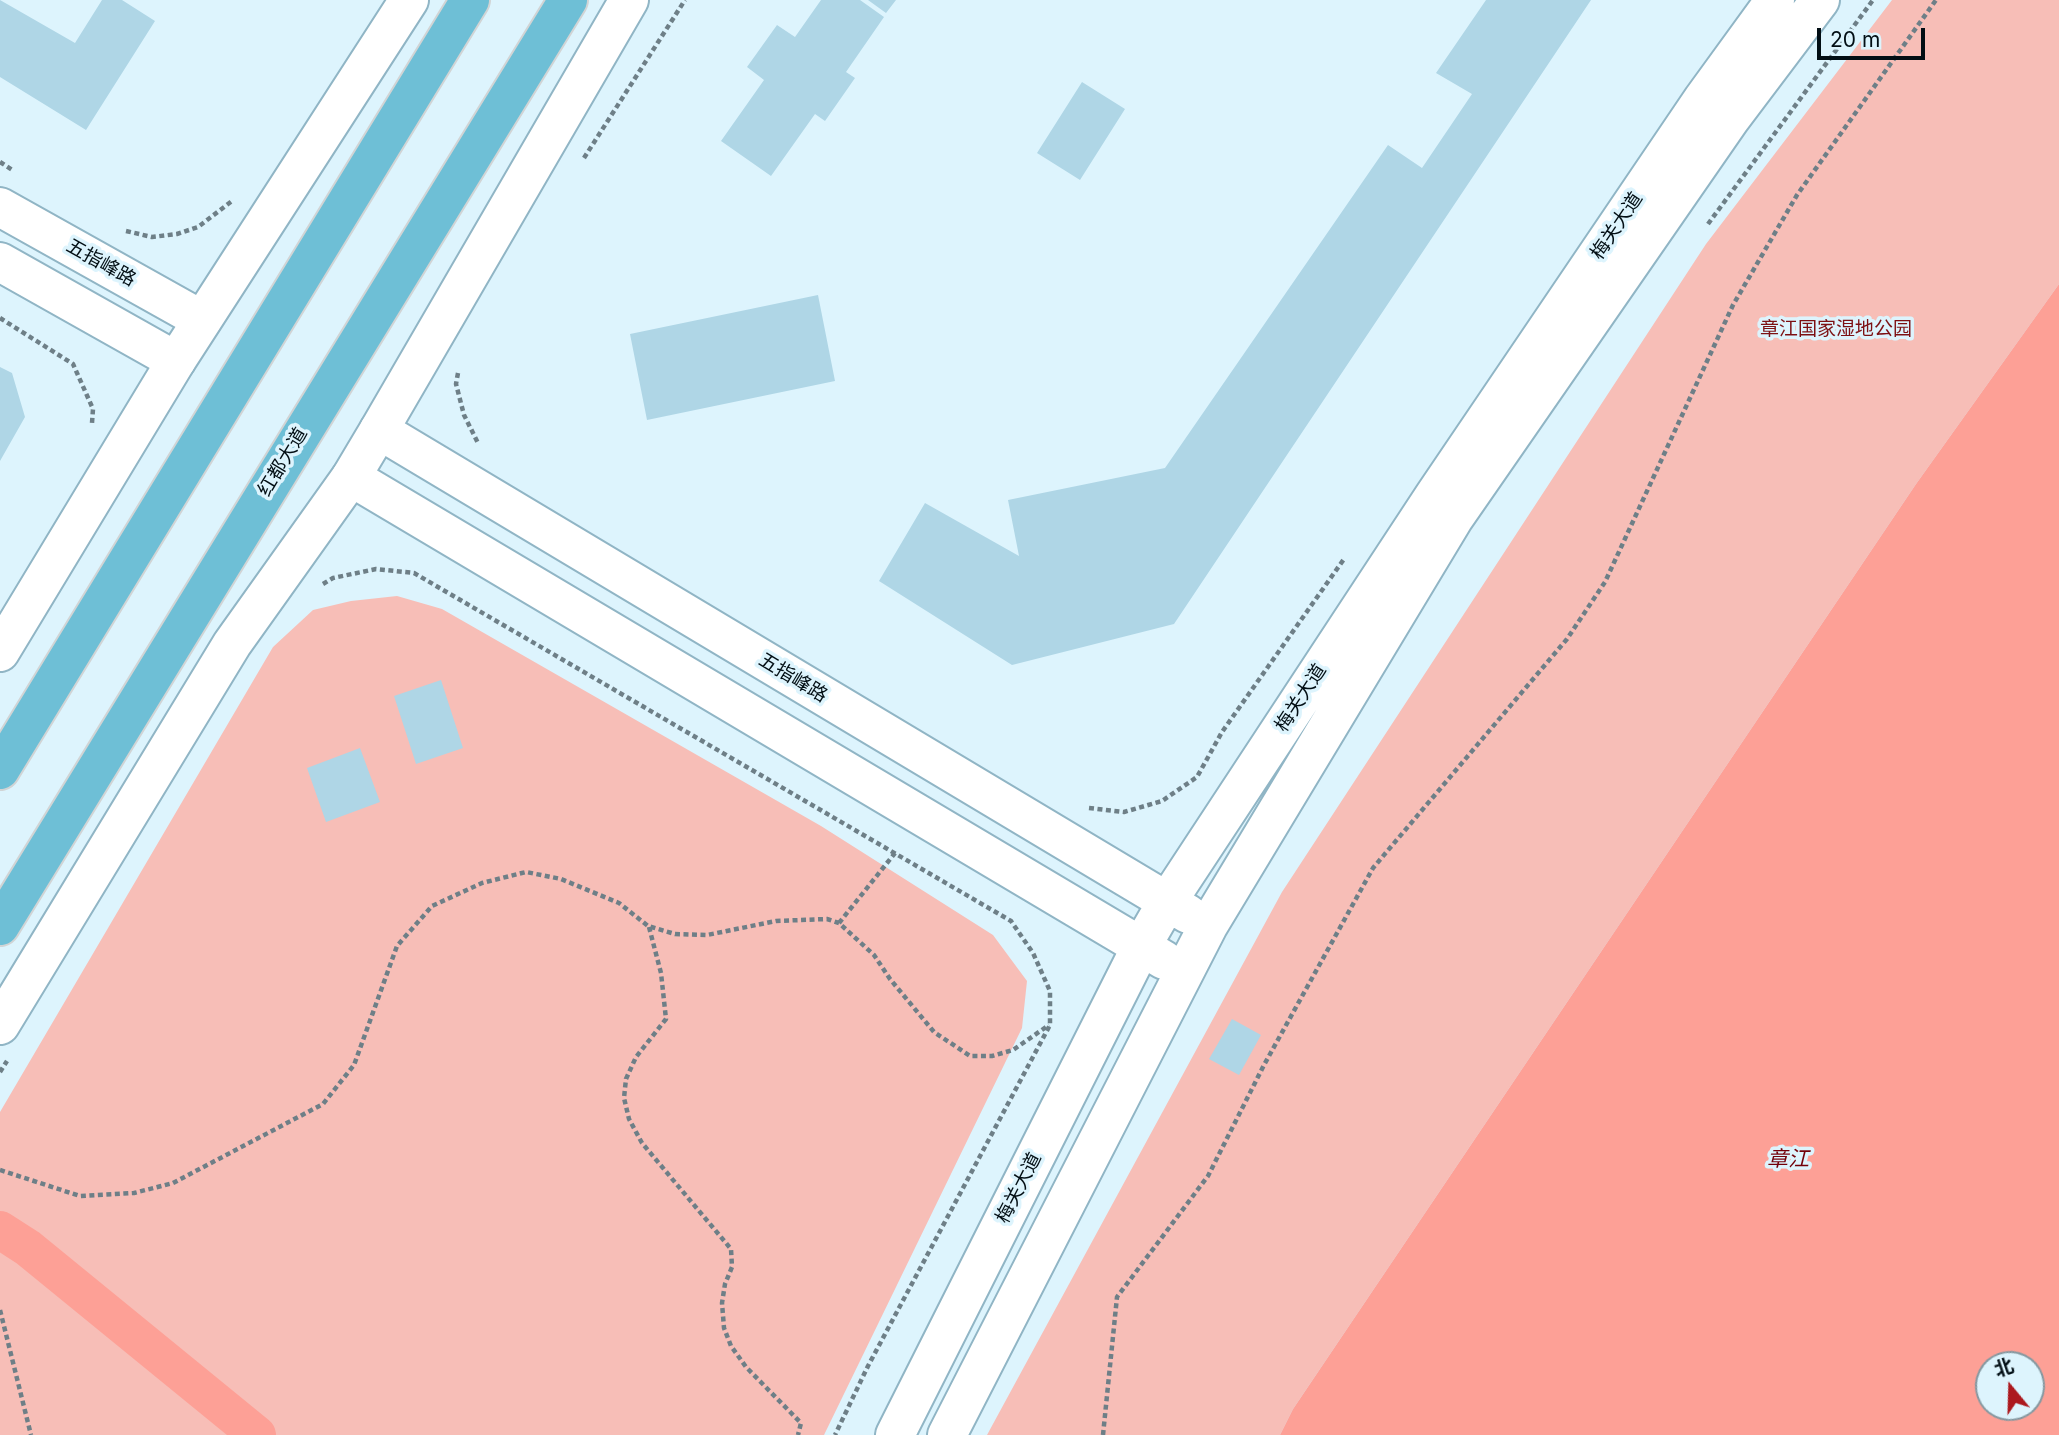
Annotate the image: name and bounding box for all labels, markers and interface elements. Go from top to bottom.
scale bar [1821,14,1930,58]
text: 20 m [1830,27,1880,52]
street label: 梅关大道 [1586,188,1648,264]
street label: 五指峰路 [62,235,140,291]
park label: 章江国家湿地公园 [1760,318,1912,340]
street label: 红都大道 [254,424,312,500]
street label: 五指峰路 [755,649,831,707]
street label: 梅关大道 [1271,660,1331,736]
water label: 章江 [1767,1147,1809,1173]
street label: 梅关大道 [992,1149,1046,1227]
north arrow [1975,1351,2045,1421]
text: 北 [1991,1354,2016,1382]

